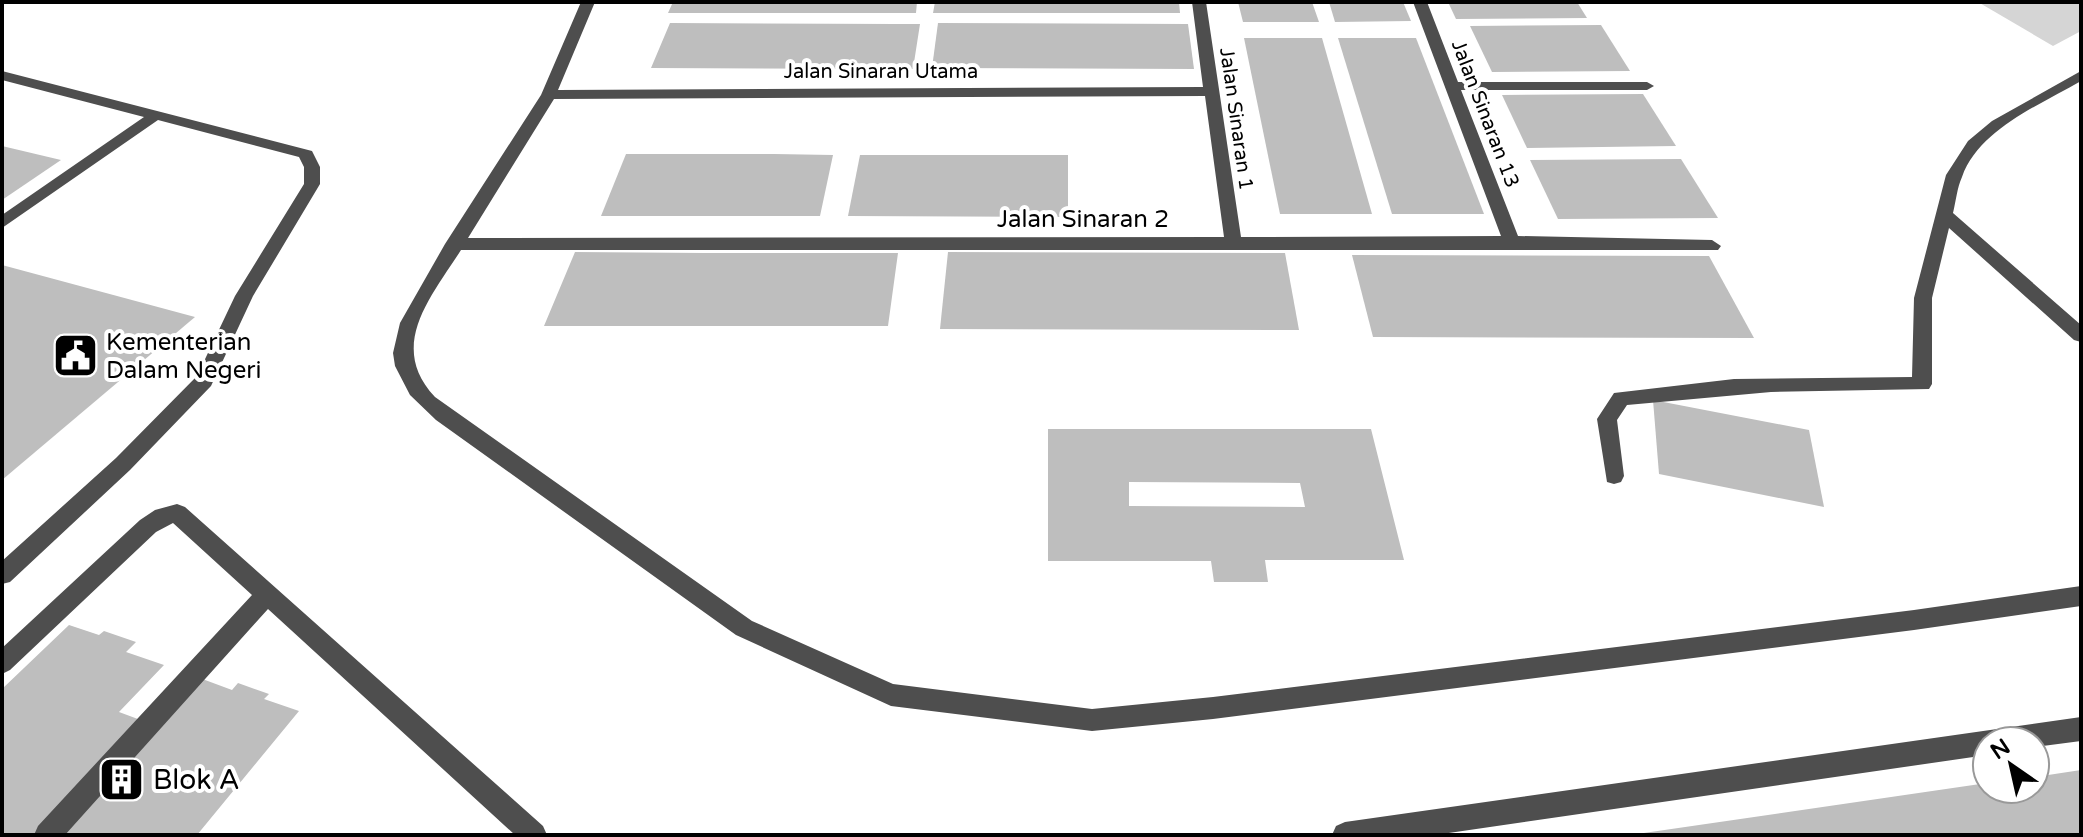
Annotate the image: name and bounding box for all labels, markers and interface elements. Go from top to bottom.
street label: Jalan Sinaran 13 [1446,37,1524,191]
street label: Jalan Sinaran 1 [1214,46,1258,192]
street label: Jalan Sinaran Utama [784,60,978,84]
street label: Jalan Sinaran 2 [997,205,1169,234]
place label: Kementerian Dalam Negeri [106,328,261,385]
public building icon: Kementerian Dalam Negeri [51,332,99,380]
north arrow [1971,725,2051,805]
text: N [1986,734,2015,765]
building icon: Blok A [98,756,146,804]
place label: Blok A [153,763,240,797]

